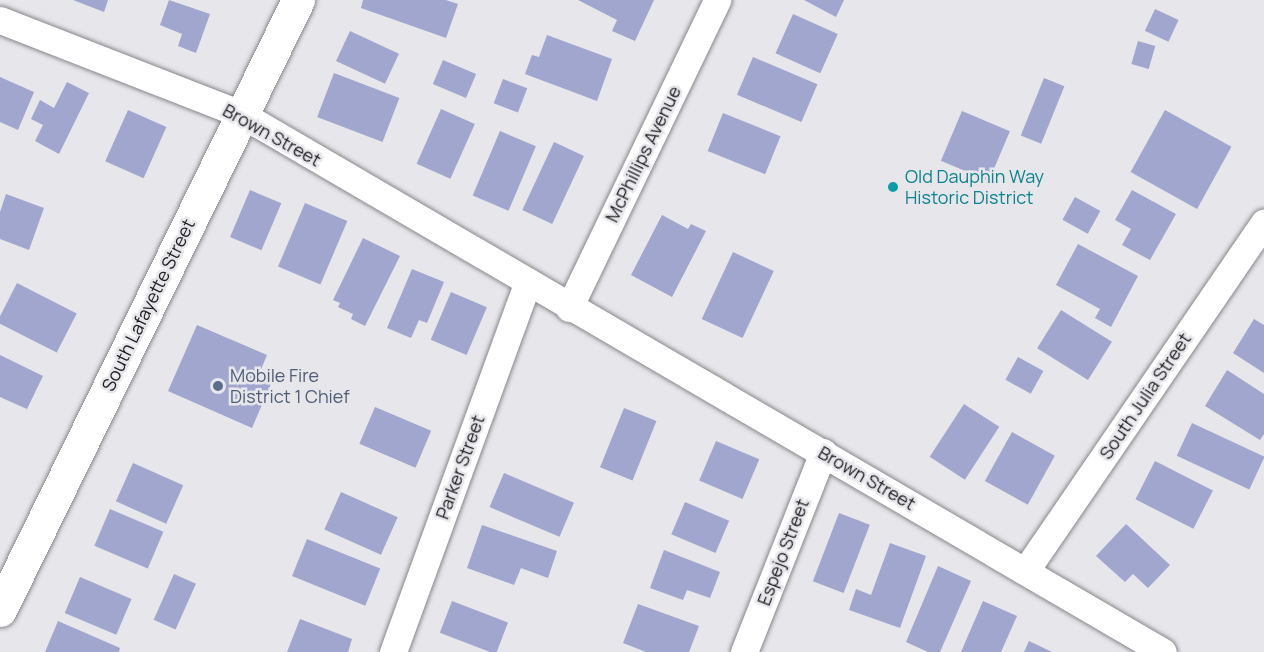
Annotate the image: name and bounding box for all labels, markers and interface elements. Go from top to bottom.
street label: McPhillips Avenue [601,82,685,226]
street label: Brown Street [219,99,325,171]
place label: Old Dauphin Way Historic District [905,166,1044,208]
marker: Old Dauphin Way Historic District [886,180,900,194]
street label: South Lafayette Street [97,215,199,395]
street label: South Julia Street [1095,329,1195,463]
place label: Mobile Fire District 1 Chief [230,365,350,407]
marker: Mobile Fire District 1 Chief [211,379,225,393]
street label: Parker Street [431,412,489,522]
street label: Brown Street [815,441,919,515]
street label: Espejo Street [753,496,813,608]

